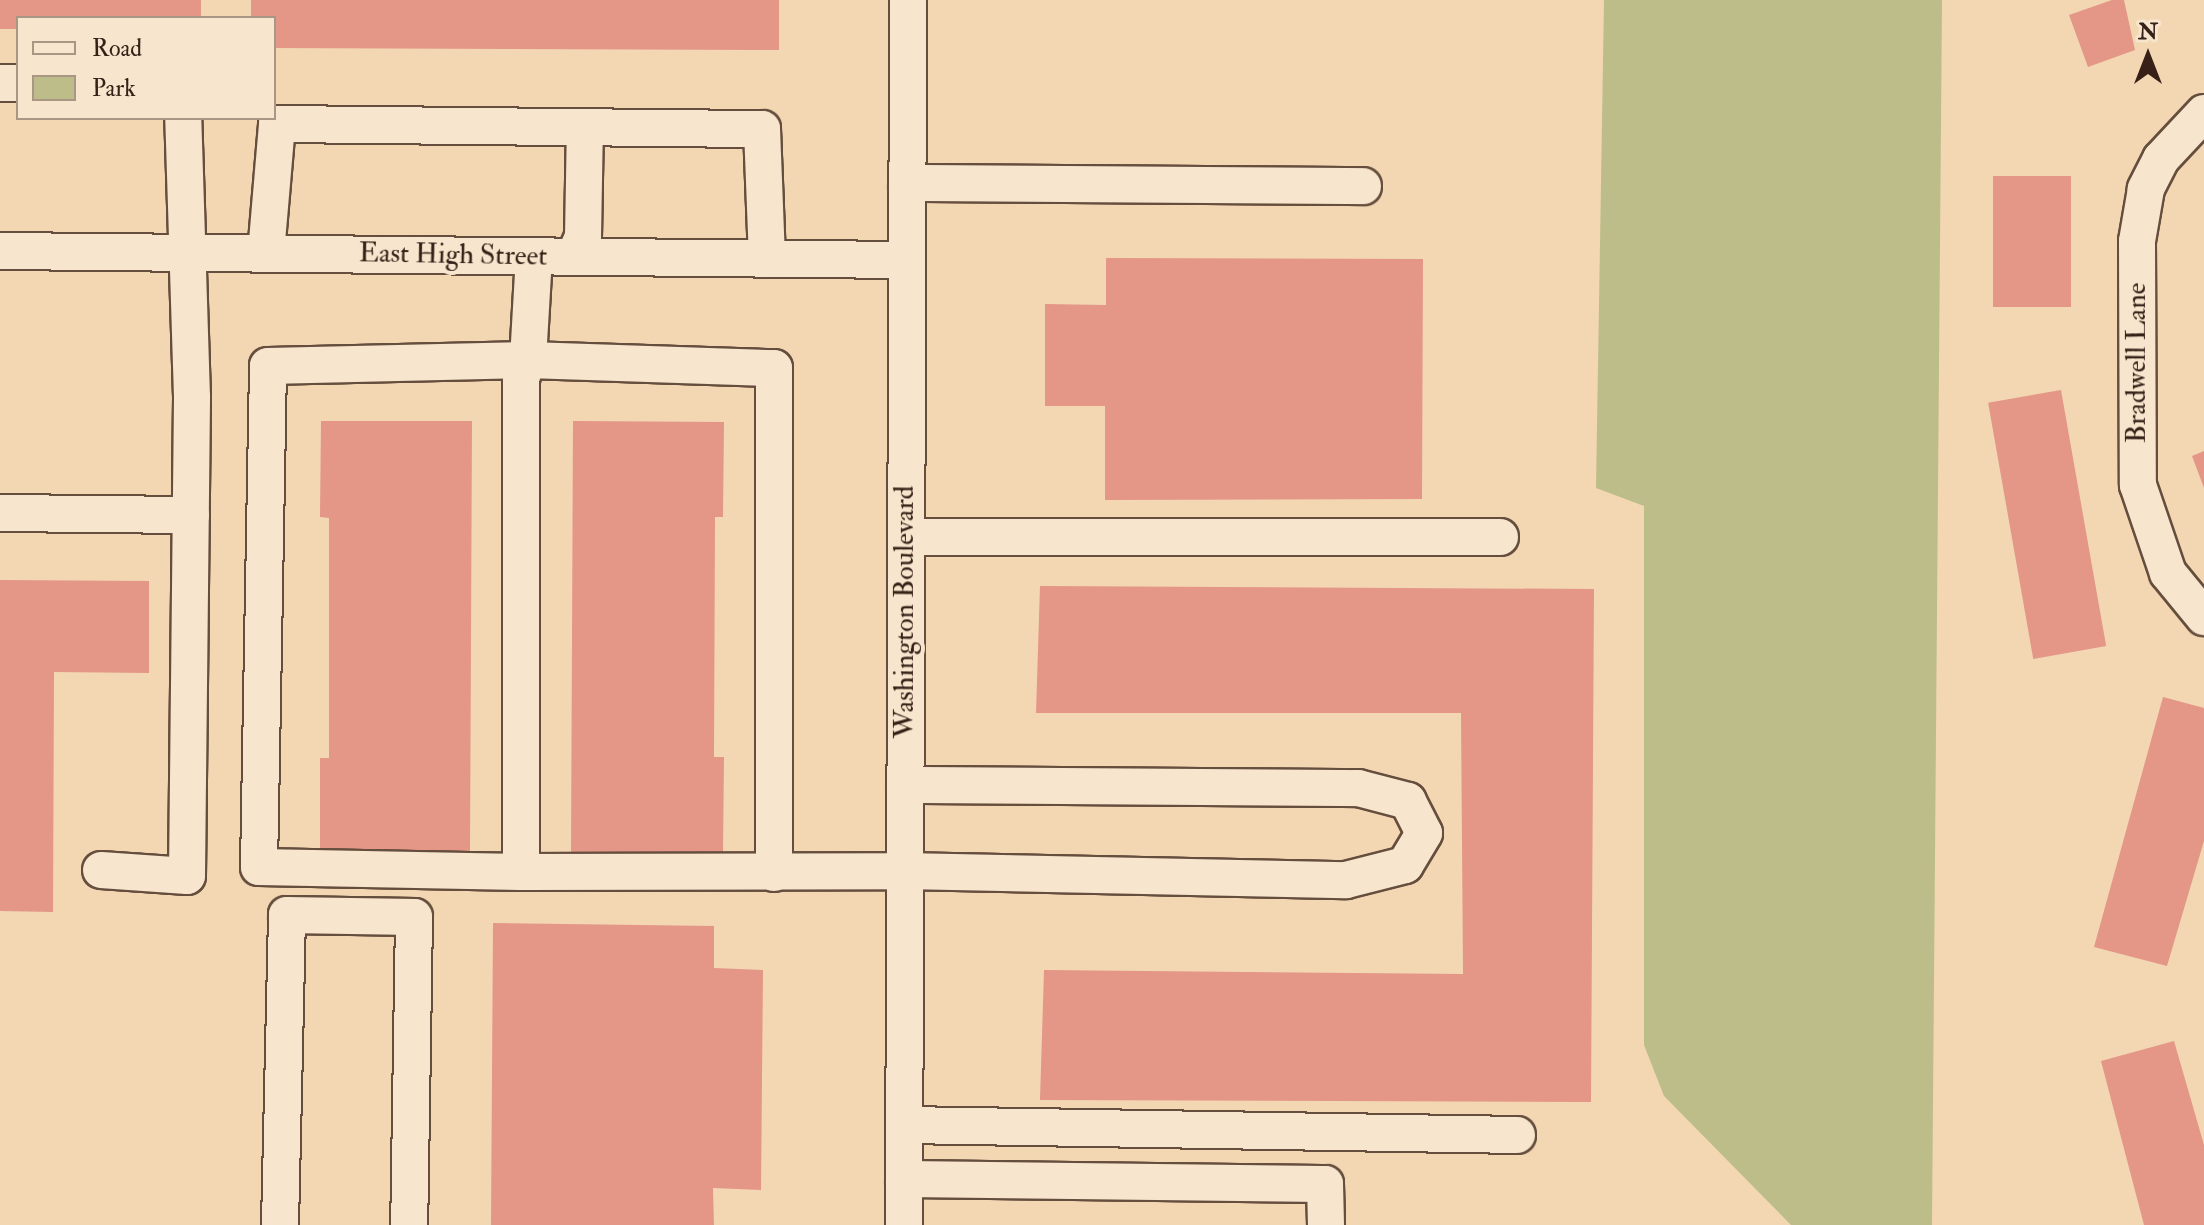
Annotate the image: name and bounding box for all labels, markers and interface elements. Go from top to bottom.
legend [16,16,276,120]
north arrow [2108,16,2188,96]
text: N [2138,18,2158,46]
text: Road [92,33,142,64]
text: Park [92,73,136,104]
street label: East High Street [358,237,548,273]
street label: Bradwell Lane [2120,283,2154,443]
street label: Washington Boulevard [888,486,922,738]

